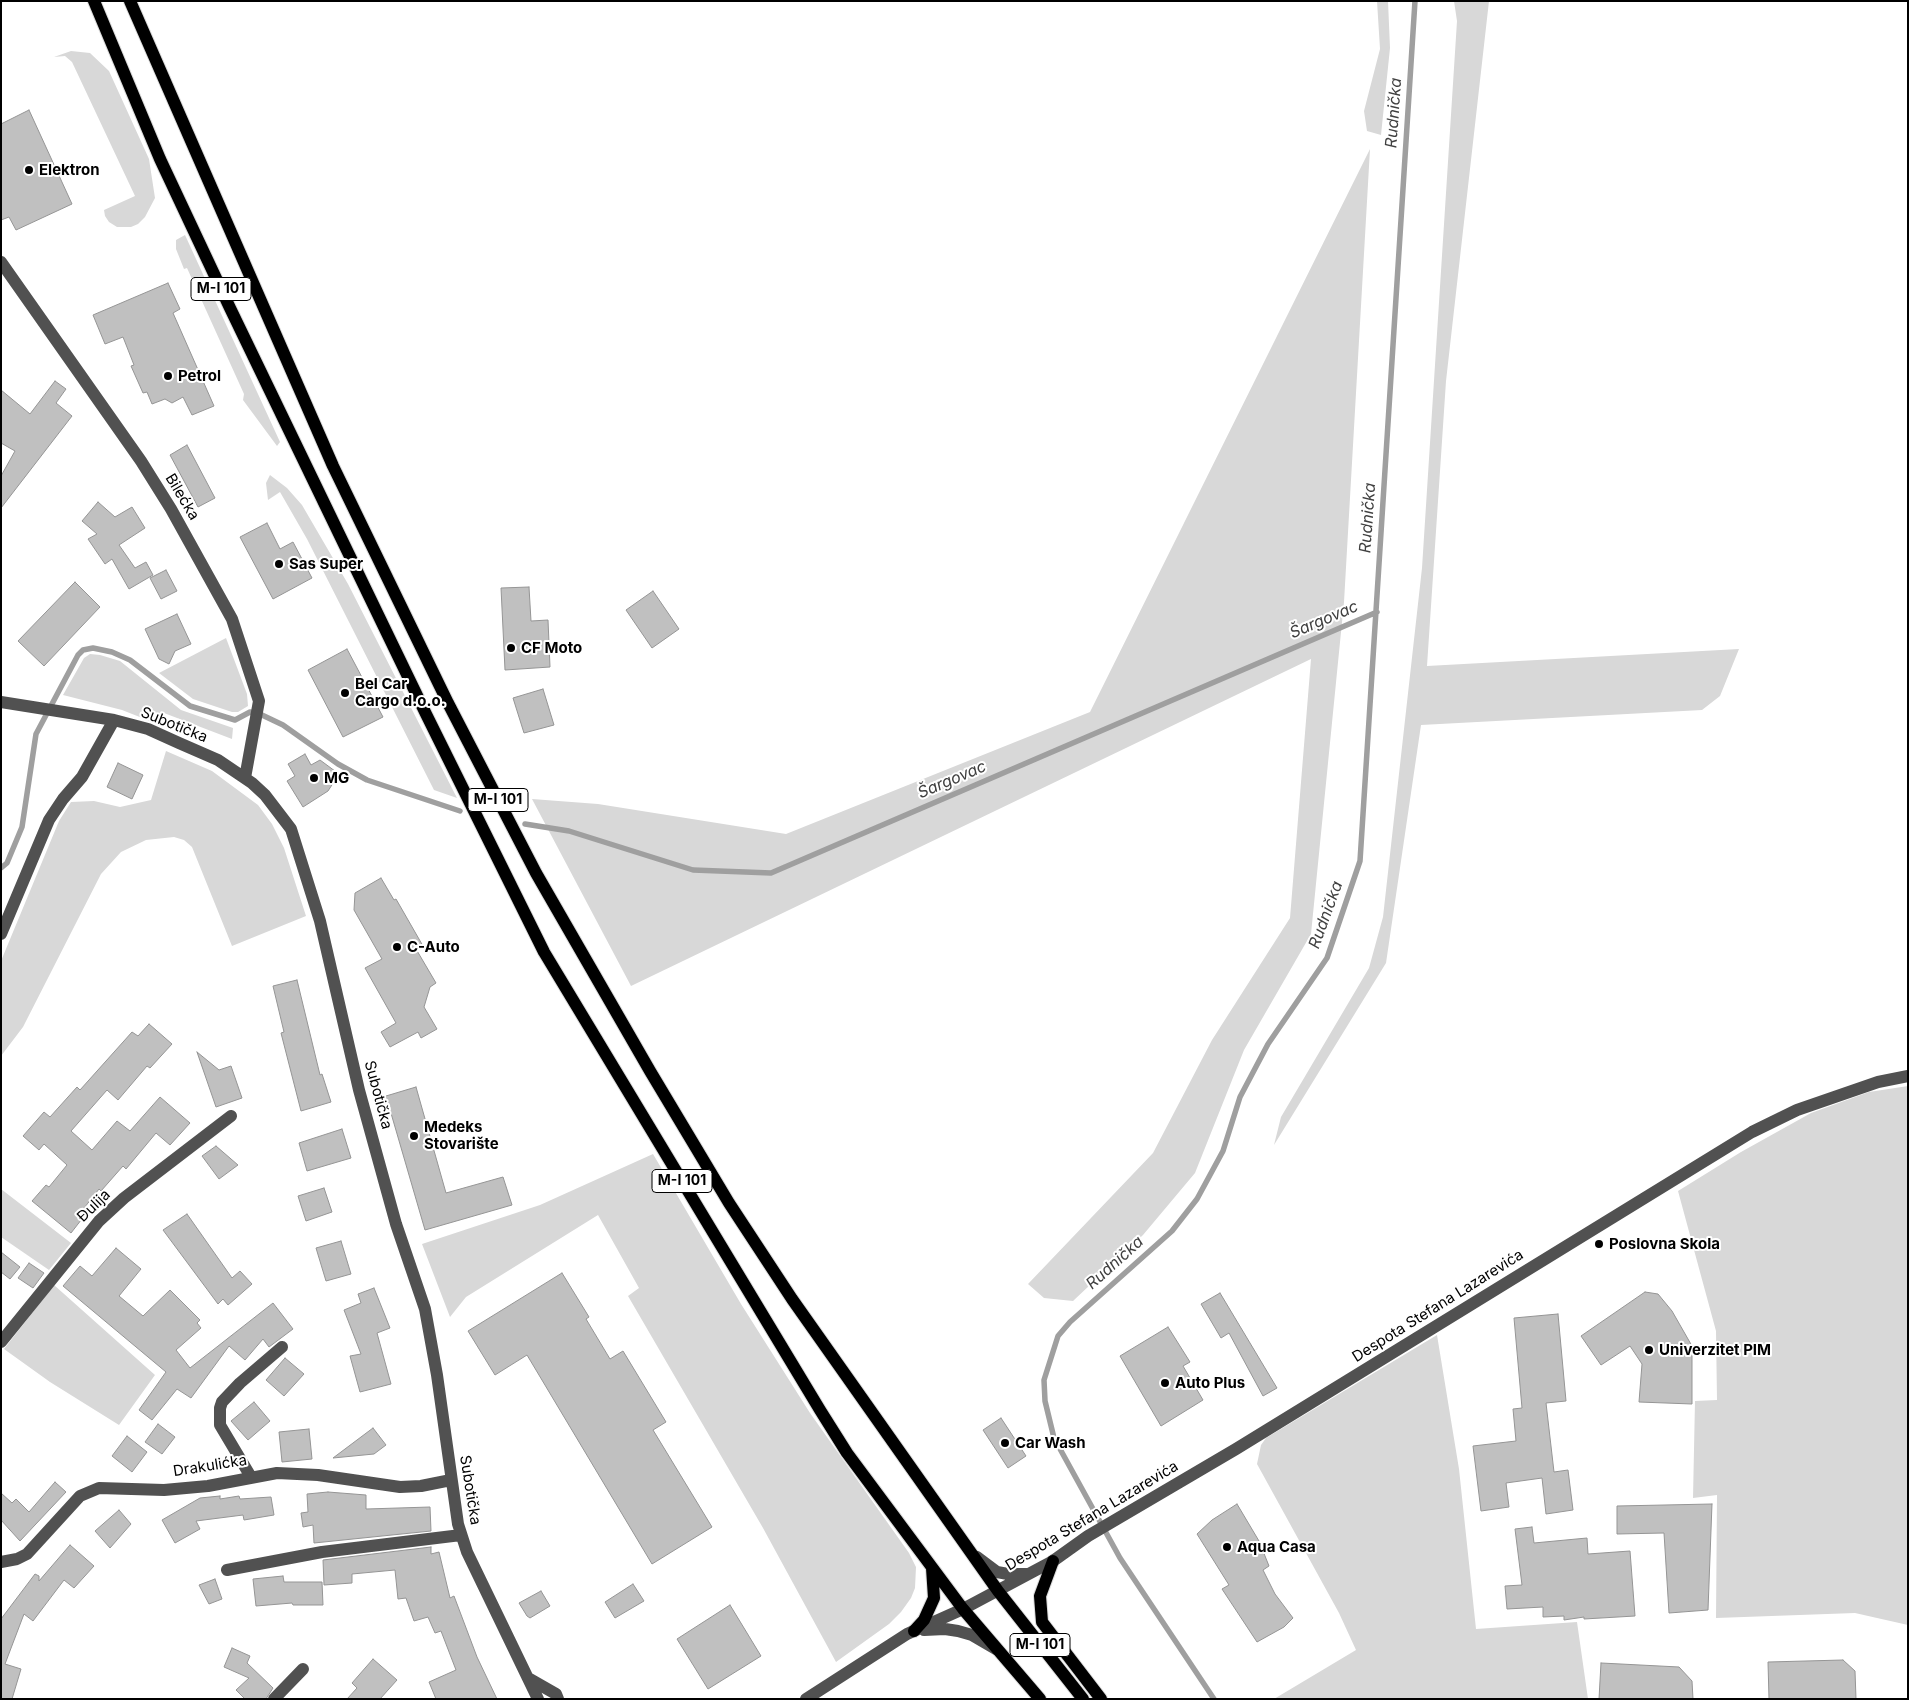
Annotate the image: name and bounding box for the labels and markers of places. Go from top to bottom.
place label: Elektron [39,161,100,179]
marker: Elektron [23,164,35,176]
place label: Petrol [178,367,221,385]
marker: Petrol [162,370,174,382]
place label: Sas Super [289,555,363,573]
marker: Sas Super [273,558,285,570]
place label: CF Moto [521,639,582,657]
marker: CF Moto [505,642,517,654]
place label: Bel Car Cargo d.o.o. [355,675,446,710]
marker: Bel Car Cargo d.o.o. [339,687,351,699]
place label: MG [324,769,349,787]
marker: MG [308,772,320,784]
place label: C-Auto [407,938,460,956]
marker: C-Auto [391,941,403,953]
place label: Medeks Stovarište [424,1118,499,1153]
marker: Medeks Stovarište [408,1130,420,1142]
place label: Poslovna Skola [1609,1235,1720,1253]
marker: Poslovna Skola [1593,1238,1605,1250]
place label: Univerzitet PIM [1659,1341,1771,1359]
marker: Univerzitet PIM [1643,1344,1655,1356]
place label: Auto Plus [1175,1374,1245,1392]
marker: Auto Plus [1159,1377,1171,1389]
place label: Car Wash [1015,1434,1086,1452]
marker: Car Wash [999,1437,1011,1449]
place label: Aqua Casa [1237,1538,1316,1556]
marker: Aqua Casa [1221,1541,1233,1553]

